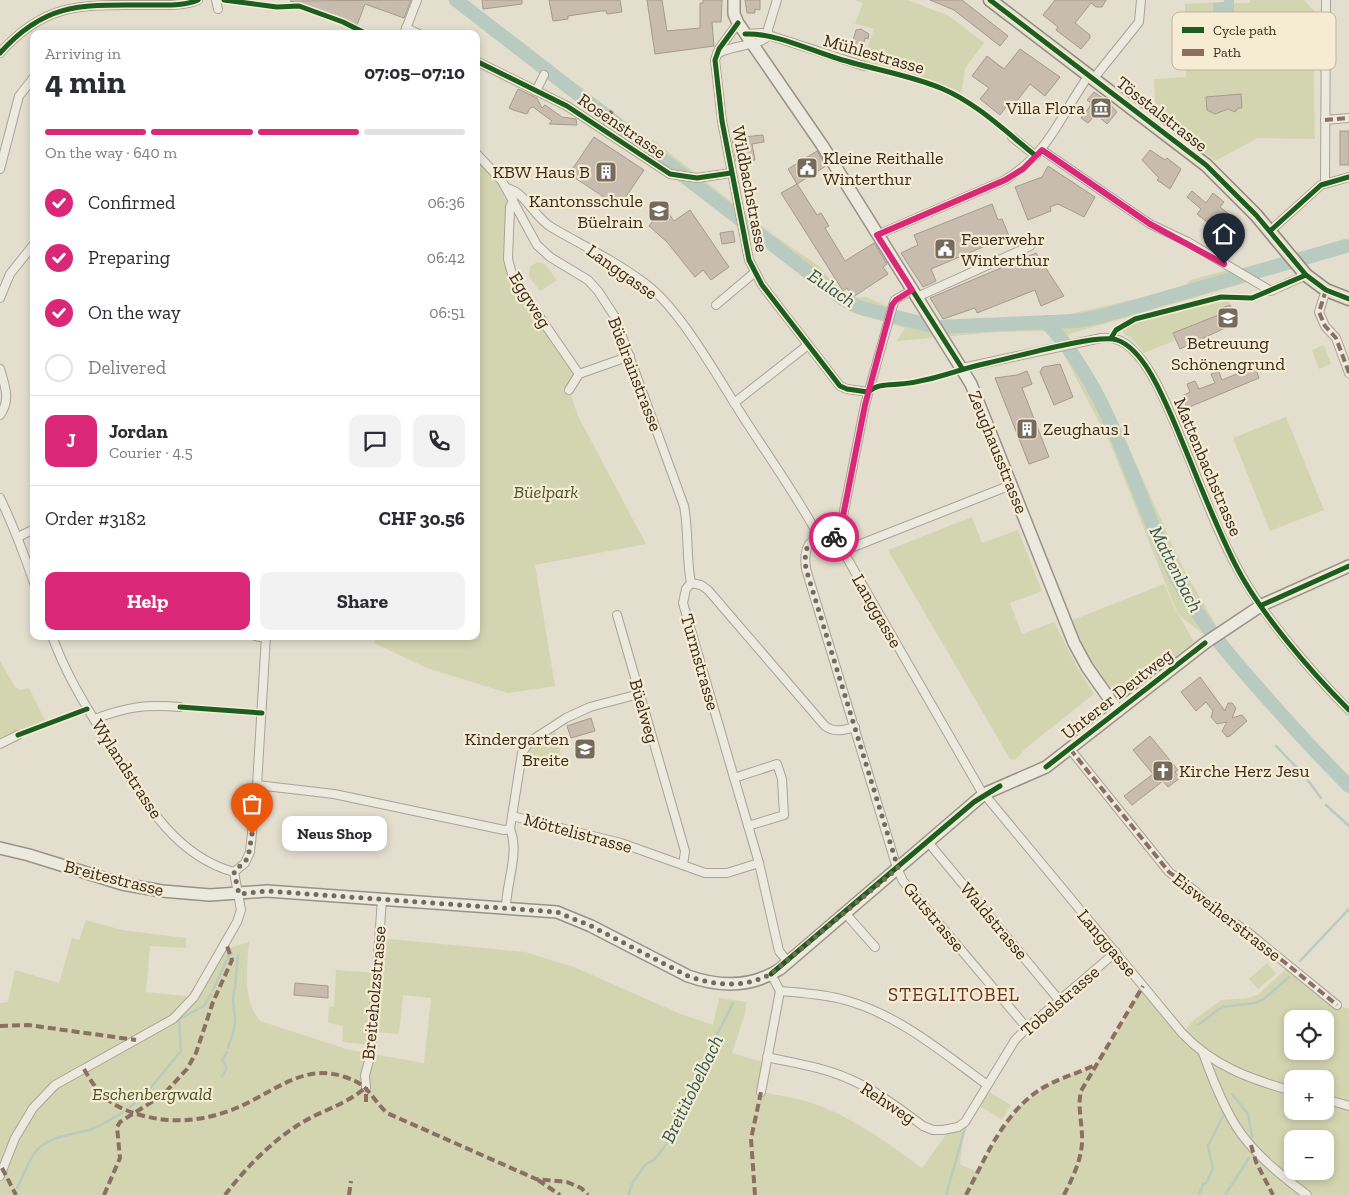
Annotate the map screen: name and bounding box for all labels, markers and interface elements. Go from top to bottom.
legend [1172,12,1336,70]
text: Cycle path [1213,22,1277,39]
street label: Mühlestrasse [821,29,927,79]
text: Arriving in [45,44,121,63]
text: Path [1213,44,1241,61]
text: 07:05–07:10 [364,61,465,84]
text: 4 min [45,63,126,101]
street label: Tösstalstrasse [1112,71,1212,157]
street label: Rosenstrasse [574,88,670,164]
museum icon: Villa Flora [1089,96,1113,120]
place label: Villa Flora [1005,97,1085,119]
street label: Wildbachstrasse [727,124,773,254]
text: On the way · 640 m [45,143,177,162]
place label: Kleine Reithalle Winterthur [823,147,944,190]
public building icon: Kleine Reithalle Winterthur [795,156,819,180]
building icon: KBW Haus B [594,160,618,184]
place label: KBW Haus B [492,161,590,183]
icon: check [45,189,73,217]
place label: Kantonsschule Büelrain [529,190,644,233]
text: Confirmed [88,191,175,214]
text: 06:36 [427,193,465,212]
school or university icon: Kantonsschule Büelrain [647,199,671,223]
pin [1203,213,1245,264]
icon: home [1210,220,1238,248]
place label: Feuerwehr Winterthur [961,228,1050,271]
public building icon: Feuerwehr Winterthur [933,237,957,261]
street label: Langgasse [582,240,662,304]
icon: check [45,244,73,272]
text: Preparing [88,246,170,269]
text: 06:42 [427,248,465,267]
water label: Eulach [804,264,860,312]
street label: Eggweg [504,268,556,332]
icon: check [45,299,73,327]
text: On the way [88,301,181,324]
text: 06:51 [429,303,465,322]
school or university icon: Betreuung Schönengrund [1216,306,1240,330]
street label: Büelrainstrasse [603,314,667,434]
place label: Betreuung Schönengrund [1171,332,1285,375]
text: Delivered [88,356,166,379]
street label: Zeughausstrasse [963,387,1033,517]
street label: Mattenbachstrasse [1169,394,1247,540]
button: chat [349,415,401,467]
button: phone [413,415,465,467]
building icon: Zeughaus 1 [1015,417,1039,441]
place label: Zeughaus 1 [1043,418,1130,440]
text: Jordan [109,420,168,443]
text: J [66,429,76,452]
text: Courier · 4.5 [109,443,193,462]
park label: Büelpark [514,481,578,503]
text: Order #3182 [45,507,146,530]
text: CHF 30.56 [379,507,465,530]
courier [809,512,859,562]
water label: Mattenbach [1144,522,1208,616]
icon: bike [820,523,848,551]
street label: Langgasse [847,570,907,652]
button: Help [45,572,250,630]
button: Share [260,572,465,630]
street label: Turmstrasse [676,611,724,713]
street label: Unterer Deutweg [1057,644,1177,744]
street label: Büelweg [624,676,664,746]
street label: Wylandstrasse [87,715,167,823]
place label: Kindergarten Breite [465,728,570,771]
school or university icon: Kindergarten Breite [573,737,597,761]
church icon: Kirche Herz Jesu [1151,759,1175,783]
place label: Kirche Herz Jesu [1179,760,1310,782]
pin [231,783,273,834]
icon: bag [238,790,266,818]
street label: Möttelistrasse [521,808,635,858]
callout: Neus Shop [282,816,387,852]
text: Neus Shop [297,824,372,843]
street label: Breitestrasse [62,855,166,901]
street label: Eisweiherstrasse [1168,868,1286,966]
street label: Gutstrasse [898,878,970,956]
street label: Waldstrasse [955,878,1033,964]
street label: Langgasse [1072,905,1142,981]
street label: Breiteholzstrasse [357,925,391,1061]
street label: Tobelstrasse [1016,961,1104,1041]
district label: STEGLITOBEL [888,983,1020,1006]
map controls [1284,1010,1334,1180]
button: locate [1284,1010,1334,1060]
water label: Breititobelbach [656,1031,728,1147]
button: + [1284,1070,1334,1120]
street label: Rehweg [856,1077,920,1129]
park label: Eschenbergwald [92,1083,212,1105]
button: − [1284,1130,1334,1180]

